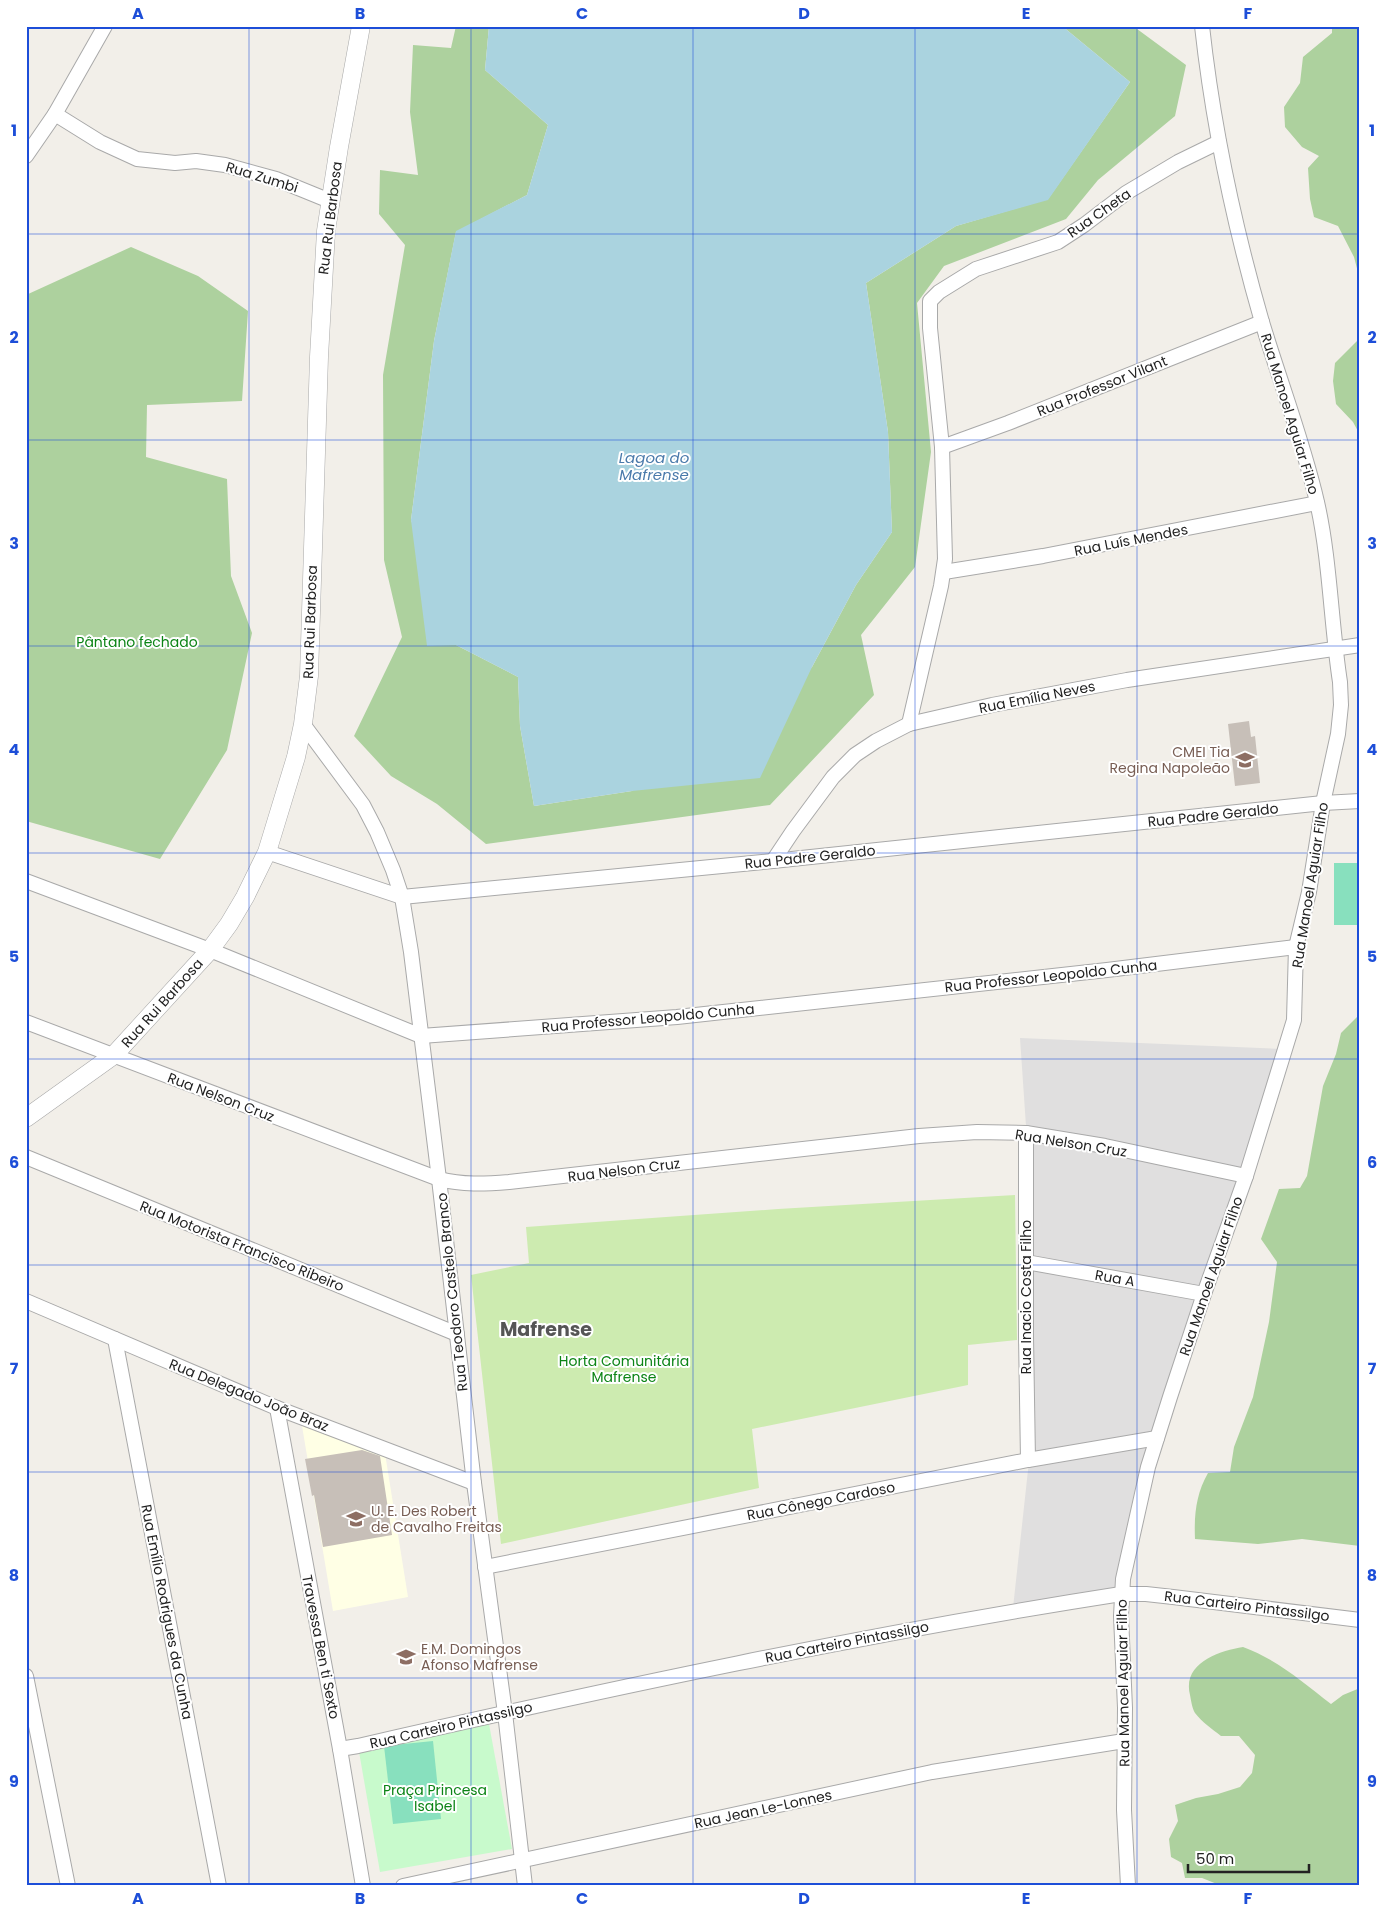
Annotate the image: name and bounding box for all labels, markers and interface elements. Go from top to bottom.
text: A [132,2,144,25]
text: B [355,2,365,25]
text: C [576,2,588,25]
text: D [798,2,810,25]
text: E [1022,2,1030,25]
text: F [1244,2,1253,25]
text: 1 [11,119,17,142]
text: 1 [1369,119,1375,142]
street label: Rua Zumbi [223,157,301,197]
street label: Rua Rui Barbosa [313,160,347,276]
street label: Rua Cheta [1063,184,1135,242]
text: 2 [9,326,19,349]
text: 2 [1367,326,1377,349]
street label: Rua Manoel Aguiar Filho [1256,331,1324,497]
street label: Rua Professor Vilant [1034,351,1170,421]
water label: Lagoa do Mafrense [619,447,689,485]
street label: Rua Luís Mendes [1072,519,1190,561]
text: 3 [9,532,19,555]
text: 3 [1367,532,1377,555]
street label: Rua Rui Barbosa [298,565,322,679]
park label: Pântano fechado [76,632,198,652]
street label: Rua Emília Neves [977,676,1097,718]
text: 4 [9,738,20,761]
text: 4 [1367,738,1378,761]
place label: CMEI Tia Regina Napoleão [1109,742,1230,778]
school or university icon: CMEI Tia Regina Napoleão [1234,749,1256,771]
street label: Rua Padre Geraldo [1147,798,1279,832]
street label: Rua Manoel Aguiar Filho [1287,801,1333,969]
street label: Rua Padre Geraldo [744,840,876,874]
text: 5 [9,945,19,968]
text: 5 [1367,945,1377,968]
street label: Rua Rui Barbosa [116,954,208,1052]
street label: Rua Professor Leopoldo Cunha [944,955,1158,997]
street label: Rua Professor Leopoldo Cunha [541,999,755,1037]
street label: Rua Nelson Cruz [165,1067,277,1127]
street label: Rua Nelson Cruz [1014,1124,1128,1162]
text: 6 [9,1151,19,1174]
text: 6 [1367,1151,1377,1174]
street label: Rua Nelson Cruz [567,1153,681,1187]
street label: Rua Teodoro Castelo Branco [432,1192,472,1392]
street label: Rua Manoel Aguiar Filho [1174,1193,1248,1358]
street label: Rua Motorista Francisco Ribeiro [137,1196,347,1296]
street label: Rua Inacio Costa Filho [1016,1220,1036,1374]
street label: Rua A [1094,1265,1136,1291]
district label: Mafrense [500,1316,592,1343]
park label: Horta Comunitária Mafrense [559,1351,689,1387]
street label: Rua Delegado João Braz [166,1354,332,1436]
text: 7 [10,1357,19,1380]
text: 7 [1368,1357,1377,1380]
street label: Rua Cônego Cardoso [745,1477,897,1525]
place label: U. E. Des Robert de Cavalho Freitas [371,1501,502,1537]
street label: Rua Emílio Rodrigues da Cunha [136,1503,198,1721]
school or university icon: U. E. Des Robert de Cavalho Freitas [345,1508,367,1530]
text: 8 [9,1564,19,1587]
text: 8 [1367,1564,1377,1587]
street label: Travessa Ben ti Sexto [297,1573,345,1721]
street label: Rua Carteiro Pintassilgo [1163,1586,1331,1626]
street label: Rua Manoel Aguiar Filho [1112,1599,1134,1767]
street label: Rua Carteiro Pintassilgo [763,1616,931,1668]
place label: E.M. Domingos Afonso Mafrense [421,1639,538,1675]
school or university icon: E.M. Domingos Afonso Mafrense [395,1646,417,1668]
street label: Rua Carteiro Pintassilgo [368,1697,534,1753]
text: 9 [9,1770,19,1793]
text: 9 [1367,1770,1377,1793]
park label: Praça Princesa Isabel [383,1780,487,1816]
street label: Rua Jean Le-Lonnes [692,1785,834,1833]
scale bar [1188,1842,1310,1874]
text: 50 m [1196,1848,1234,1869]
text: A [132,1887,144,1910]
text: B [355,1887,365,1910]
text: C [576,1887,588,1910]
text: D [798,1887,810,1910]
text: E [1022,1887,1030,1910]
text: F [1244,1887,1253,1910]

